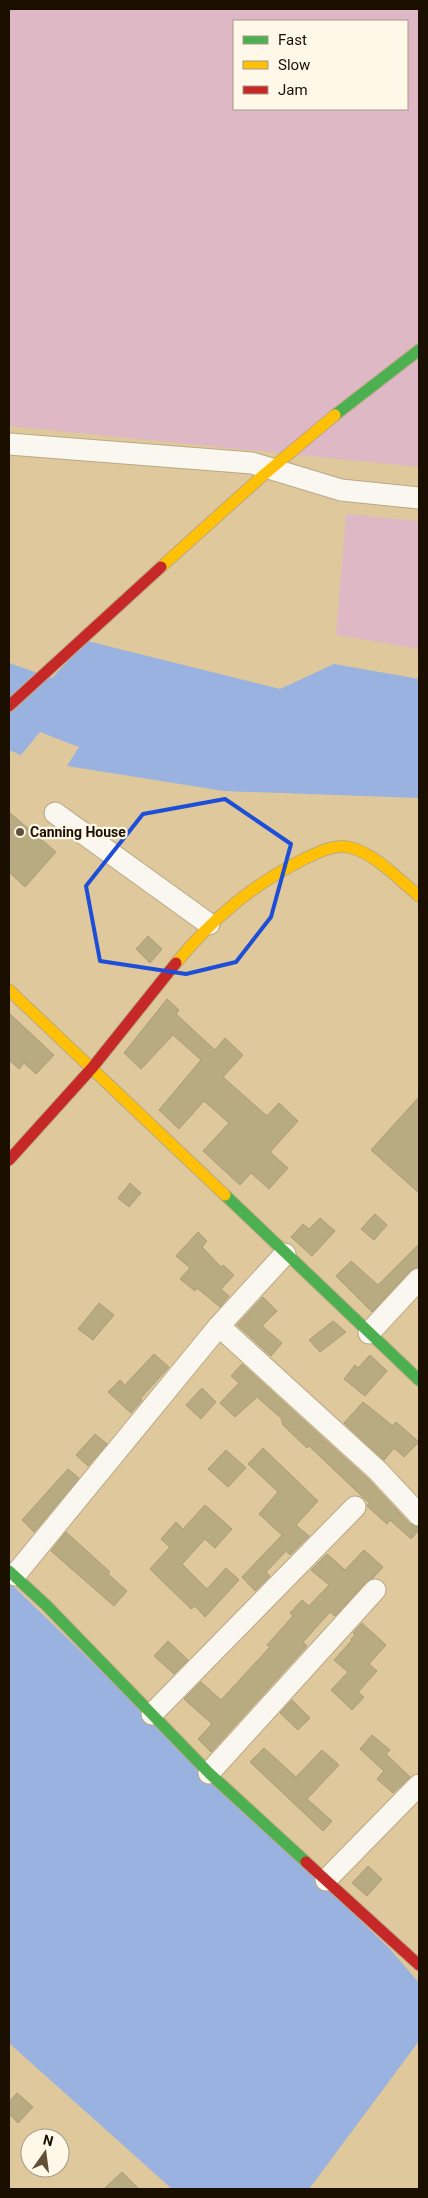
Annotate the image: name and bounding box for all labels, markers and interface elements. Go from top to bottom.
legend [233,20,408,110]
text: Fast [278,31,307,49]
text: Slow [278,56,310,74]
text: Jam [278,81,308,99]
place label: Canning House [30,824,126,840]
marker: Canning House [14,826,26,838]
north arrow [20,2128,70,2178]
text: N [41,2131,55,2149]

